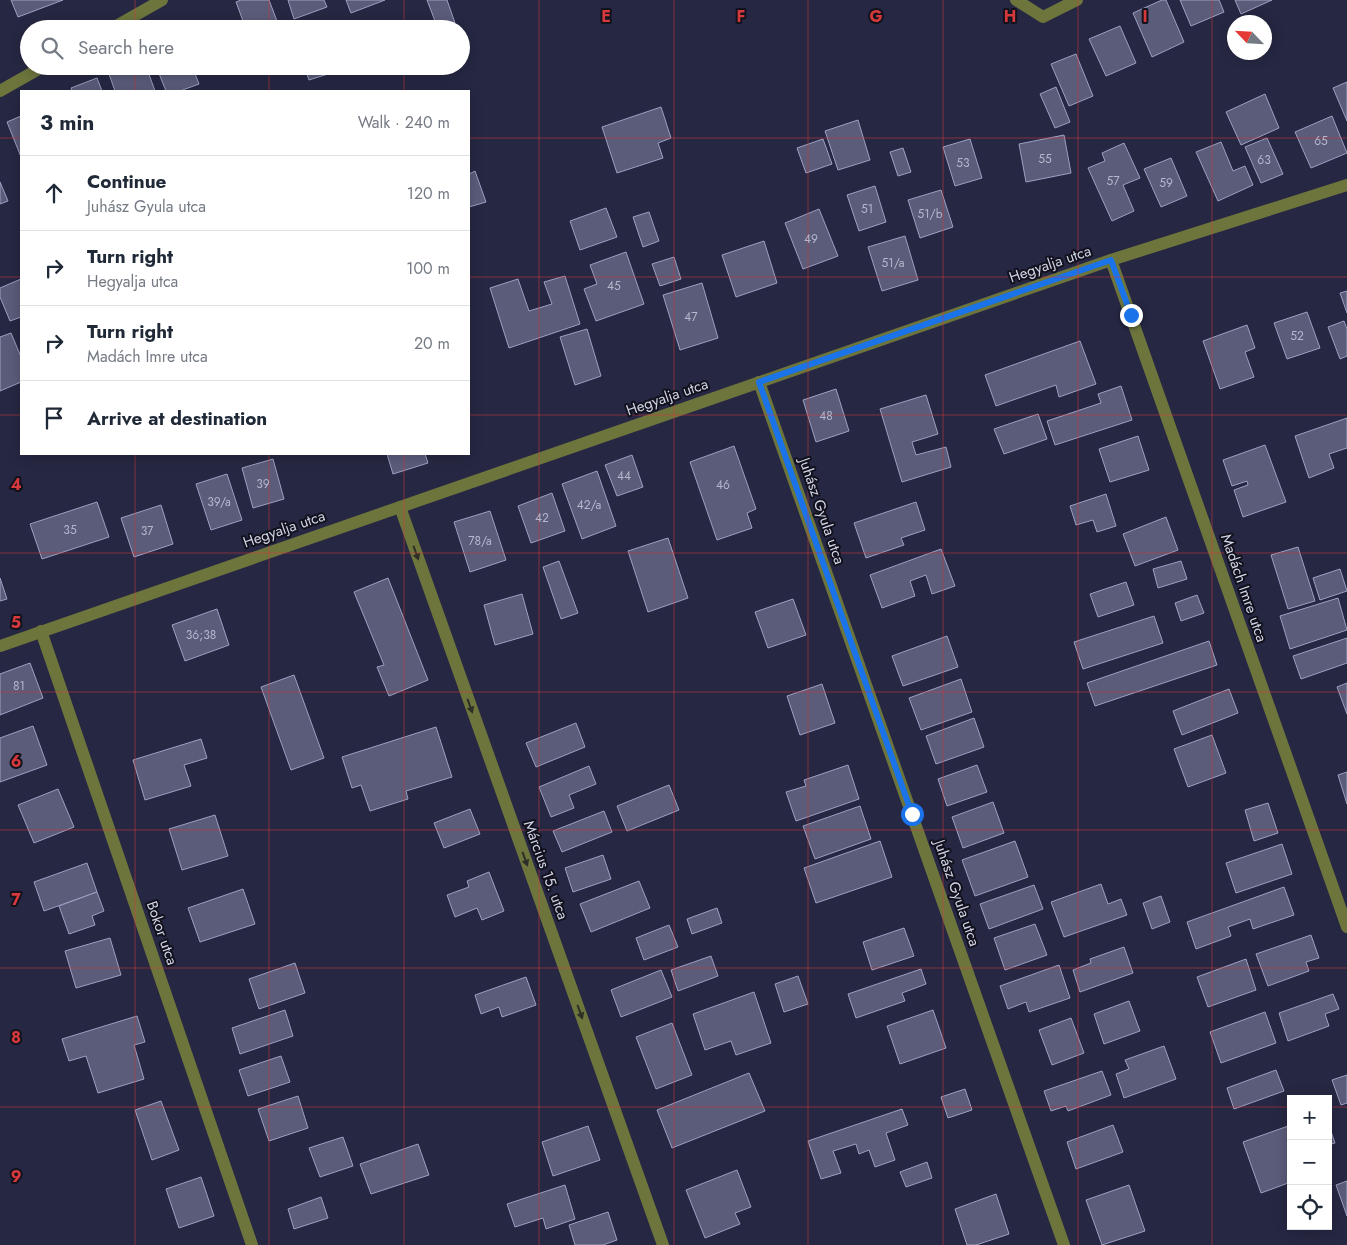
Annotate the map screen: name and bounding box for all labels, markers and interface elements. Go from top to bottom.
text: E [601,5,611,28]
text: F [737,5,745,28]
text: G [869,5,883,28]
text: H [1004,5,1016,28]
text: I [1142,5,1148,28]
north arrow [1227,15,1272,60]
search box [20,20,470,75]
icon: search [38,34,66,62]
text: Search here [78,34,174,61]
text: 3 min [40,108,94,138]
text: Walk · 240 m [358,111,450,134]
house number: 65 [1314,132,1328,150]
house number: 55 [1038,150,1052,168]
house number: 63 [1257,151,1271,169]
house number: 53 [956,154,970,172]
text: Continue [87,168,166,195]
house number: 57 [1106,172,1120,190]
house number: 59 [1159,174,1173,192]
icon: ahead [40,179,68,207]
text: 120 m [407,182,450,205]
text: Juhász Gyula utca [87,195,206,218]
house number: 51 [861,200,873,218]
house number: 51/b [917,205,943,223]
house number: 49 [804,230,818,248]
street label: Hegyalja utca [1006,240,1094,288]
text: Turn right [87,243,173,270]
icon: right [40,254,68,282]
house number: 51/a [882,254,905,272]
text: 100 m [406,257,450,280]
text: Hegyalja utca [87,270,178,293]
house number: 45 [607,277,621,295]
route end [1120,304,1143,327]
house number: 47 [684,308,698,326]
text: Turn right [87,318,173,345]
house number: 52 [1290,327,1304,345]
icon: right [40,329,68,357]
text: 20 m [414,332,450,355]
text: Madách Imre utca [87,345,208,368]
street label: Hegyalja utca [623,373,711,421]
icon: arrive [40,404,68,432]
text: Arrive at destination [87,405,267,432]
house number: 48 [819,407,833,425]
street label: Juhász Gyula utca [793,453,851,567]
house number: 44 [617,467,631,485]
text: 4 [10,473,22,496]
house number: 39 [256,475,270,493]
house number: 46 [716,476,730,494]
house number: 39/a [207,493,231,511]
house number: 42/a [577,496,602,514]
street label: Hegyalja utca [240,505,328,553]
house number: 42 [535,509,549,527]
house number: 35 [63,521,77,539]
house number: 37 [141,522,154,540]
street label: Madách Imre utca [1215,531,1273,645]
house number: 78/a [468,532,492,550]
one-way arrow [413,545,420,560]
text: 5 [11,611,21,634]
house number: 36;38 [186,626,216,644]
house number: 81 [13,677,25,695]
one-way arrow [467,698,475,713]
text: 6 [11,750,21,773]
route start [901,803,924,826]
street label: Március 15. utca [518,817,574,923]
street label: Juhász Gyula utca [928,835,986,949]
one-way arrow [522,851,529,866]
text: 7 [11,888,21,911]
street label: Bokor utca [141,898,183,968]
one-way arrow [576,1005,584,1020]
text: 8 [11,1026,21,1049]
map controls [1287,1095,1332,1230]
button: + [1287,1095,1332,1140]
button: − [1287,1140,1332,1185]
text: 9 [11,1165,21,1188]
button: locate [1287,1185,1332,1230]

